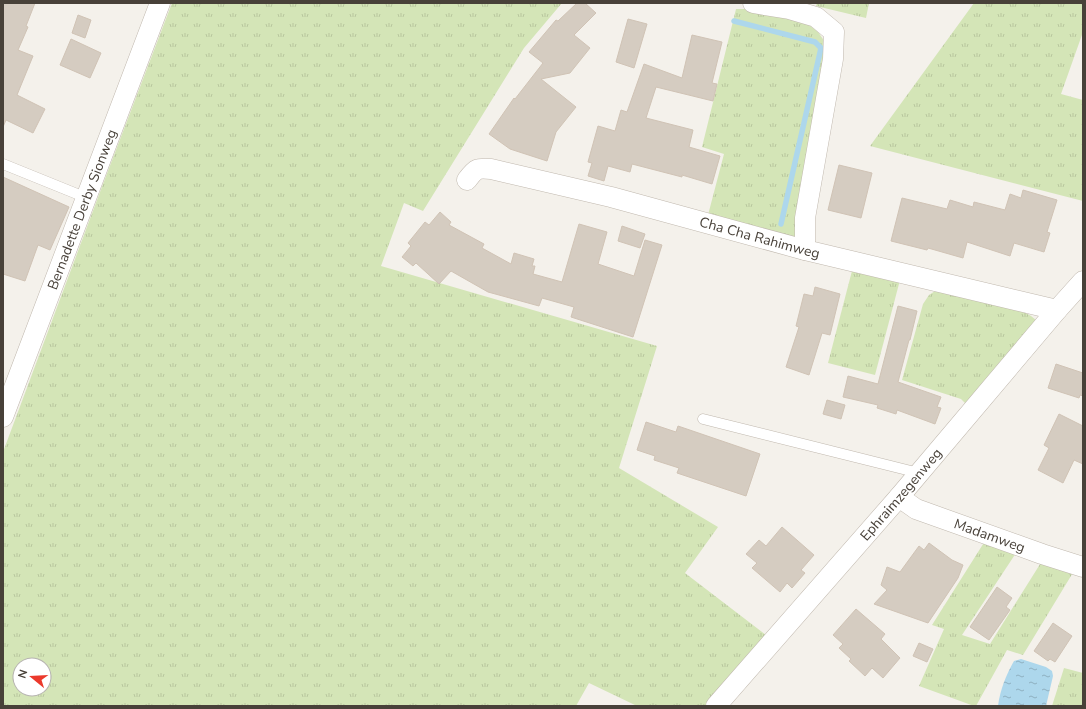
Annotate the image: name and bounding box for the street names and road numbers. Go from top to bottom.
street label: Bernadette Derby Sionweg [43,126,121,292]
street label: Cha Cha Rahimweg [697,212,822,263]
street label: Ephraimzegenweg [856,444,946,545]
street label: Madamweg [951,514,1028,557]

